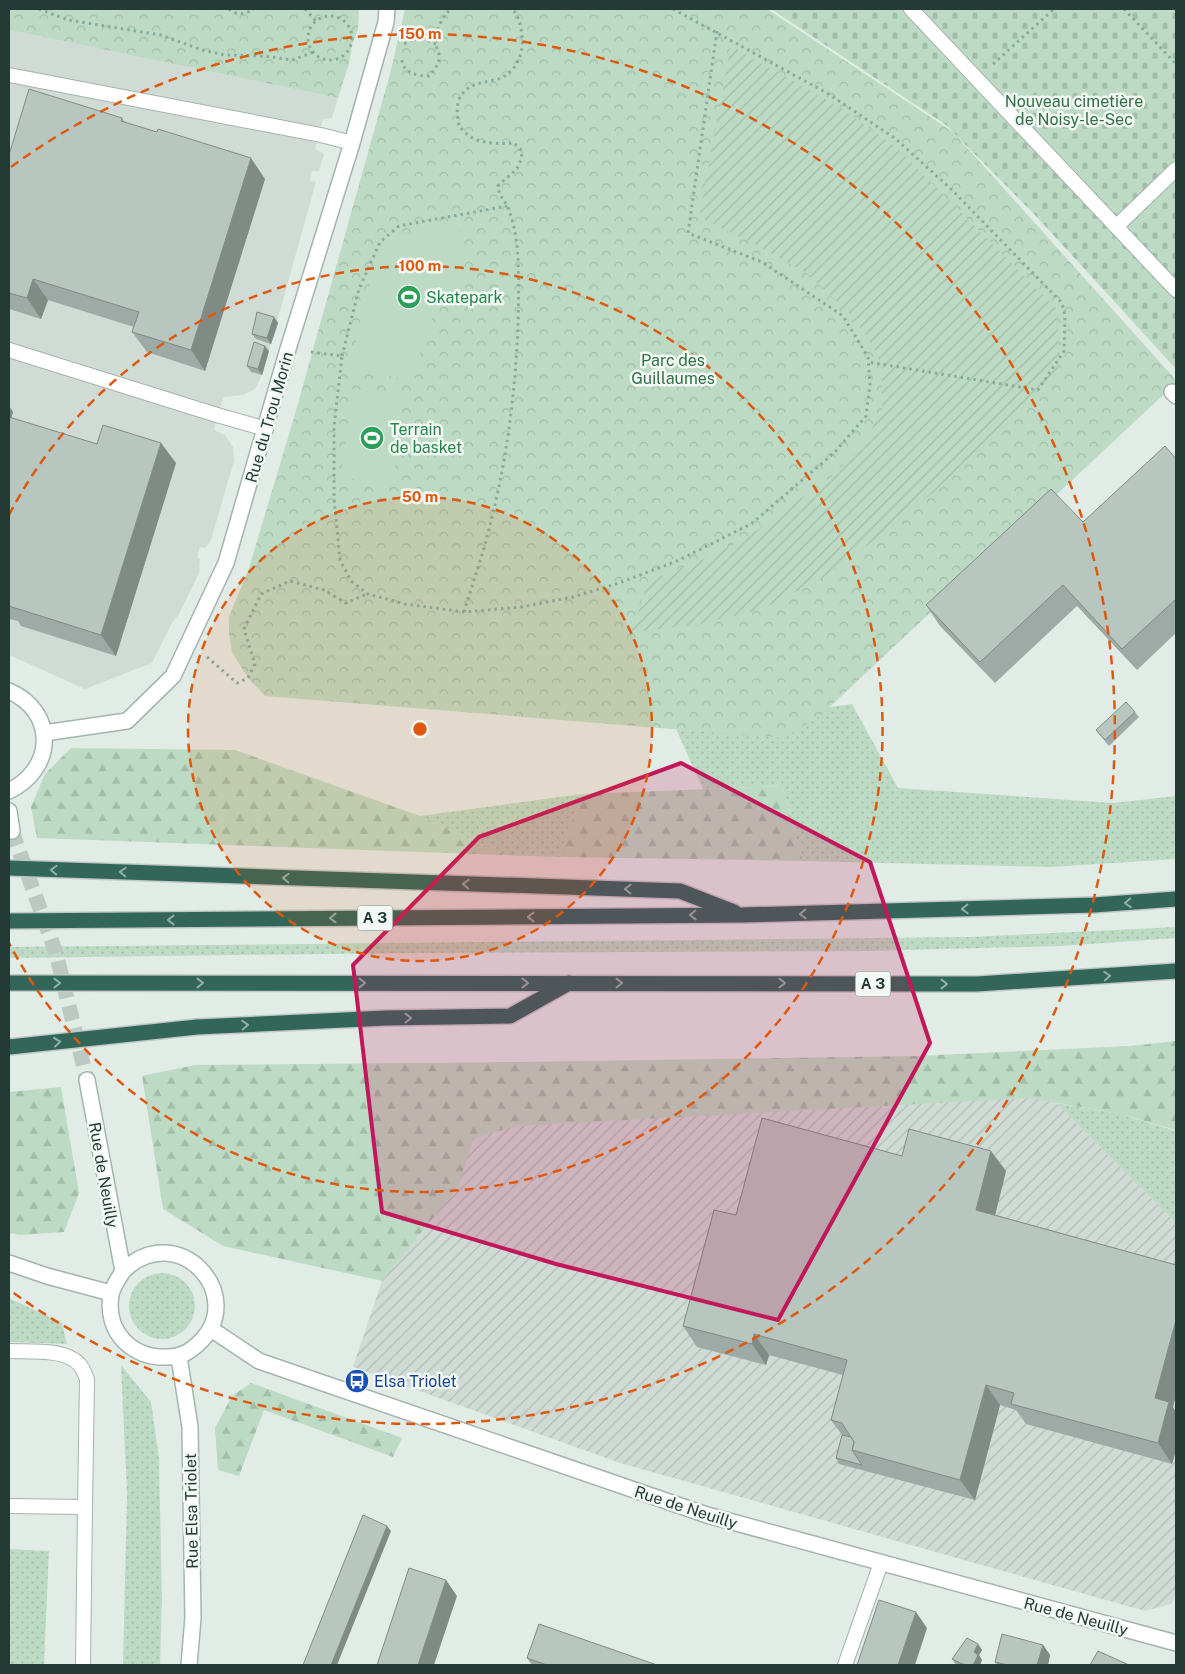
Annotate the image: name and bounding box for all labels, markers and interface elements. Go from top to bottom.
text: 150 m [398,25,442,42]
park label: Nouveau cimetière de Noisy-le-Sec [1005,92,1143,129]
text: 100 m [399,257,441,274]
sports icon: Skatepark [396,284,422,310]
place label: Skatepark [426,288,503,307]
street label: Rue du Trou Morin [242,349,297,485]
park label: Parc des Guillaumes [631,351,715,388]
place label: Terrain de basket [390,420,462,457]
sports icon: Terrain de basket [359,425,385,451]
text: 50 m [402,488,438,505]
centre of rings [411,720,429,738]
one-way arrow [50,864,58,875]
one-way arrow [119,867,127,877]
one-way arrow [281,872,289,883]
one-way arrow [461,878,469,889]
one-way arrow [624,884,632,894]
one-way arrow [1123,897,1131,908]
one-way arrow [961,904,969,914]
road number: A 3 [358,906,392,930]
one-way arrow [799,908,807,919]
one-way arrow [689,910,697,920]
one-way arrow [527,912,534,922]
one-way arrow [329,913,337,924]
one-way arrow [167,915,174,925]
one-way arrow [1103,970,1111,981]
road number: A 3 [856,972,890,996]
one-way arrow [54,978,62,988]
one-way arrow [196,978,204,988]
one-way arrow [359,978,367,988]
one-way arrow [522,978,529,988]
one-way arrow [616,978,624,988]
one-way arrow [778,978,786,988]
one-way arrow [941,979,949,989]
one-way arrow [404,1012,412,1023]
one-way arrow [242,1019,250,1030]
one-way arrow [54,1037,62,1048]
street label: Rue de Neuilly [85,1121,122,1230]
bus stop icon: Elsa Triolet [344,1368,370,1394]
place label: Elsa Triolet [374,1372,457,1391]
street label: Rue Elsa Triolet [181,1453,202,1569]
street label: Rue de Neuilly [632,1482,740,1533]
street label: Rue de Neuilly [1022,1593,1130,1640]

